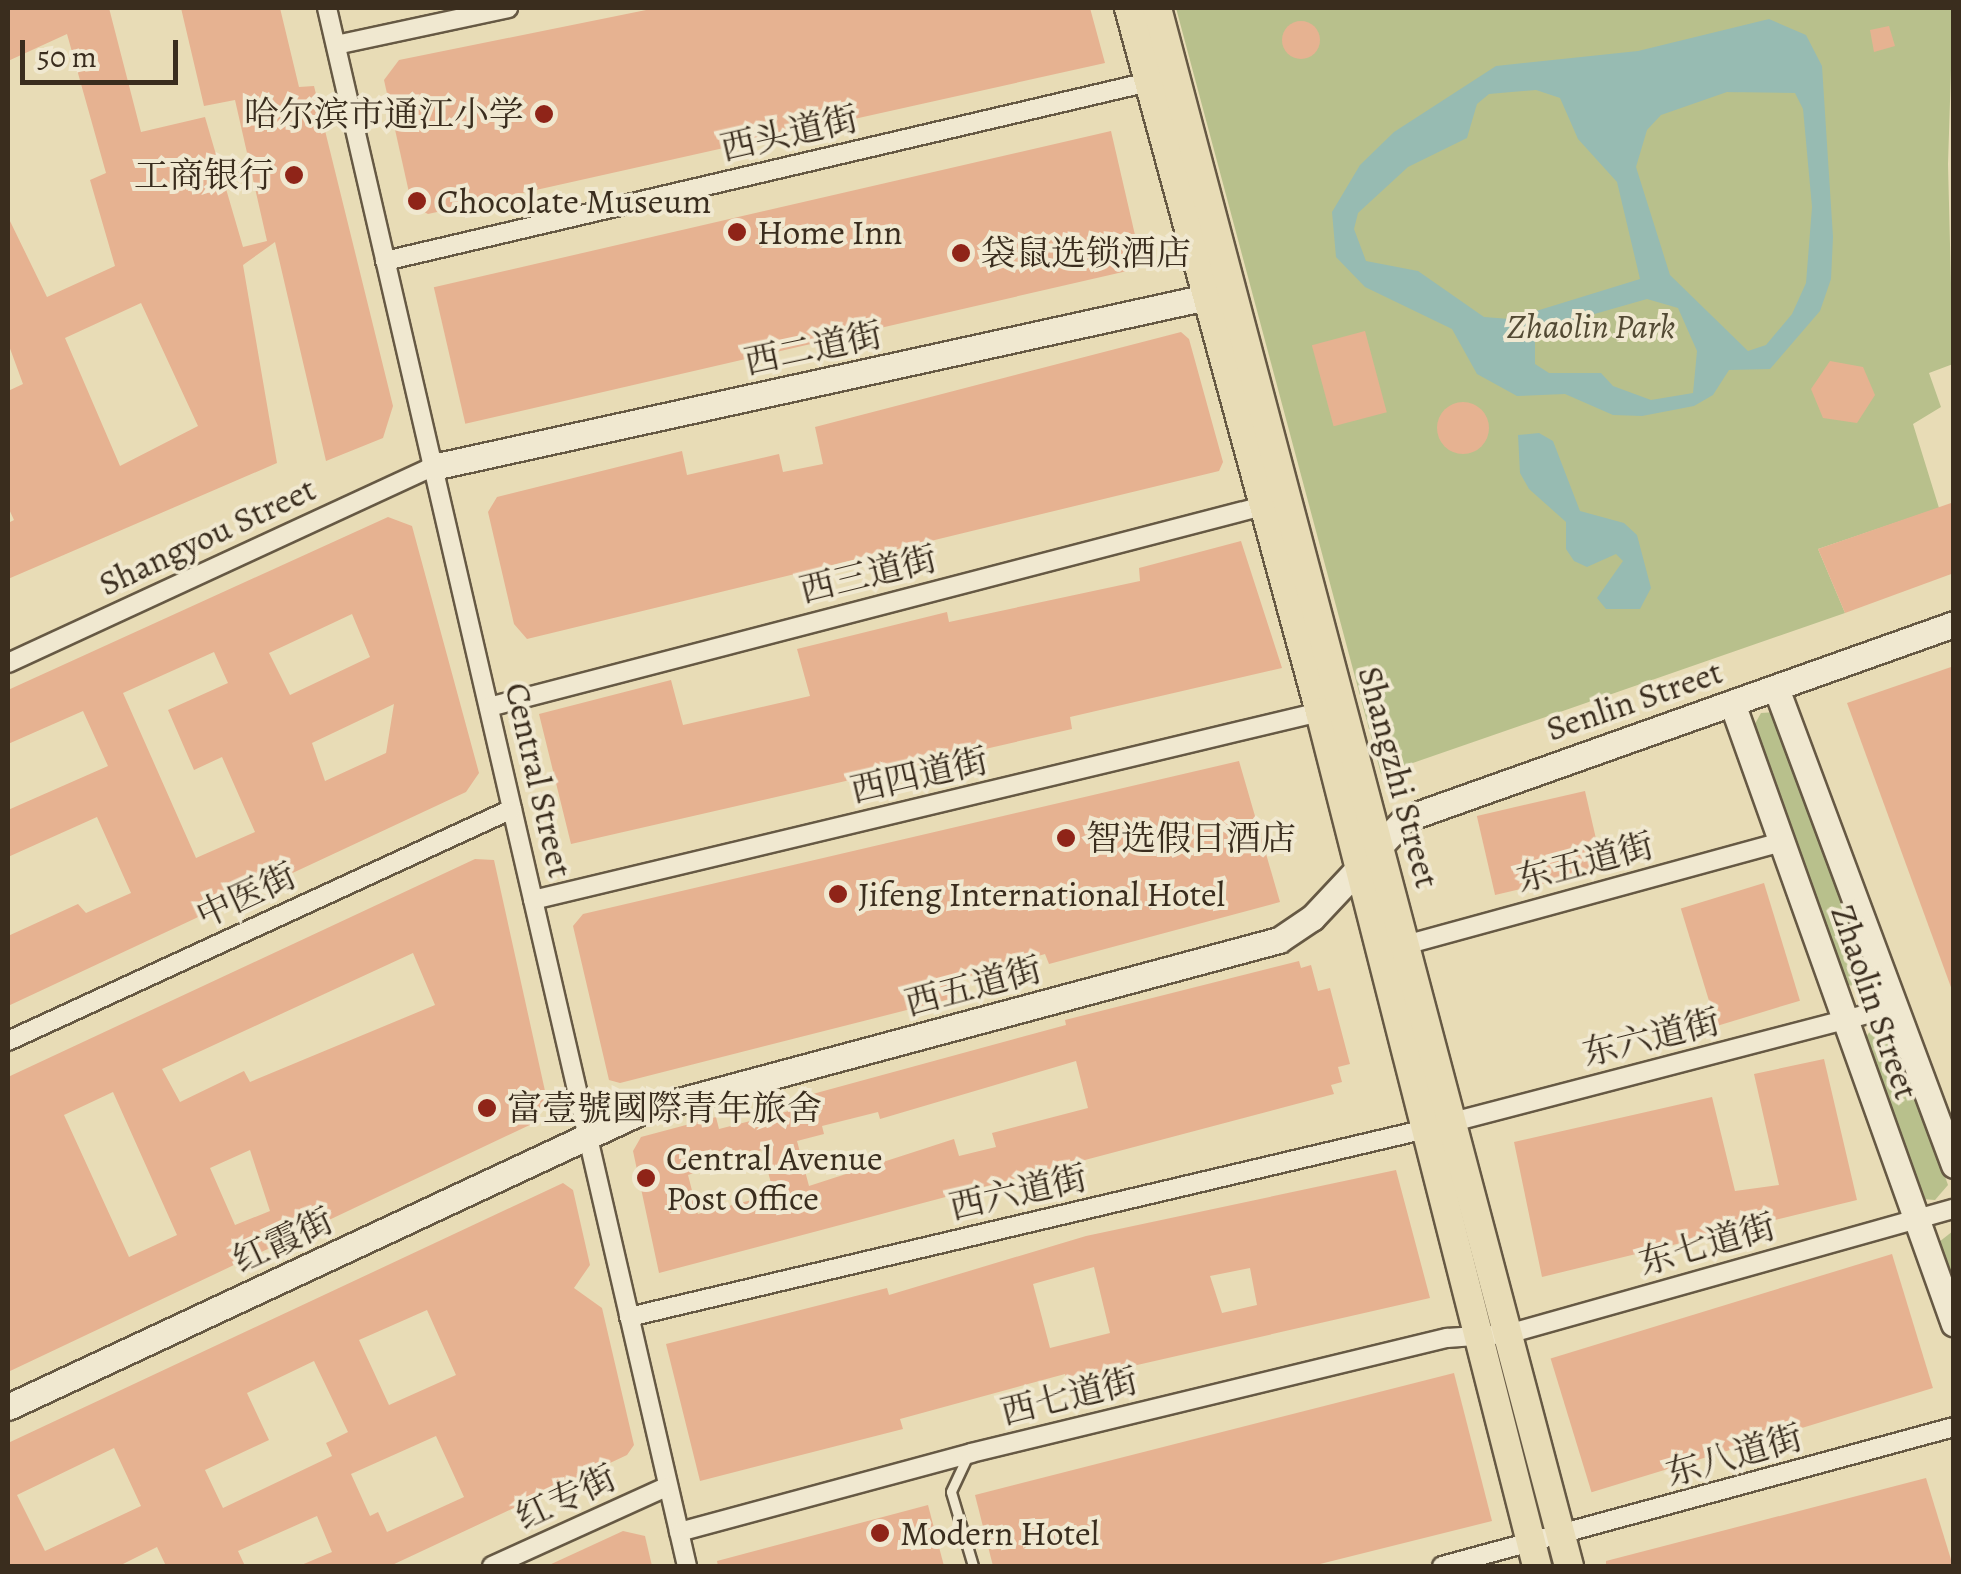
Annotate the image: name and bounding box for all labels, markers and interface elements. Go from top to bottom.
scale bar [25,20,182,82]
text: 50 m [37,37,97,77]
place label: 哈尔滨市通江小学 [244,93,524,135]
street label: 西头道街 [716,97,862,169]
marker: 哈尔滨市通江小学 [533,103,555,125]
place label: 工商银行 [134,154,274,196]
marker: 工商银行 [283,164,305,186]
place label: Chocolate Museum [437,180,711,222]
marker: Chocolate Museum [406,190,428,212]
place label: Home Inn [757,211,902,253]
marker: Home Inn [726,221,748,243]
place label: 袋鼠选锁酒店 [981,232,1191,274]
marker: 袋鼠选锁酒店 [950,242,972,264]
park label: Zhaolin Park [1507,305,1675,347]
street label: 西二道街 [740,313,886,383]
street label: Shangyou Street [92,467,322,605]
street label: 西三道街 [795,537,941,611]
street label: Senlin Street [1541,650,1727,750]
street label: Shangzhi Street [1349,662,1449,892]
street label: Central Street [496,679,582,881]
street label: 西四道街 [846,739,992,811]
place label: 智选假日酒店 [1086,817,1296,859]
street label: 东五道街 [1512,824,1658,900]
marker: 智选假日酒店 [1055,827,1077,849]
street label: 中医街 [190,854,302,936]
place label: Jifeng International Hotel [858,873,1225,915]
marker: Jifeng International Hotel [827,883,849,905]
street label: Zhaolin Street [1822,899,1928,1105]
street label: 西五道街 [900,948,1046,1024]
street label: 东六道街 [1578,1000,1724,1074]
place label: 富壹號國際青年旅舍 [507,1087,822,1129]
marker: 富壹號國際青年旅舍 [476,1097,498,1119]
place label: Central Avenue Post Office [666,1137,883,1219]
street label: 西六道街 [945,1156,1091,1228]
marker: Central Avenue Post Office [635,1167,657,1189]
street label: 红霞街 [227,1199,339,1281]
street label: 东七道街 [1634,1205,1780,1283]
street label: 西七道街 [996,1359,1142,1433]
street label: 东八道街 [1661,1416,1807,1494]
street label: 红专街 [510,1456,622,1538]
place label: Modern Hotel [900,1512,1099,1554]
marker: Modern Hotel [869,1522,891,1544]

